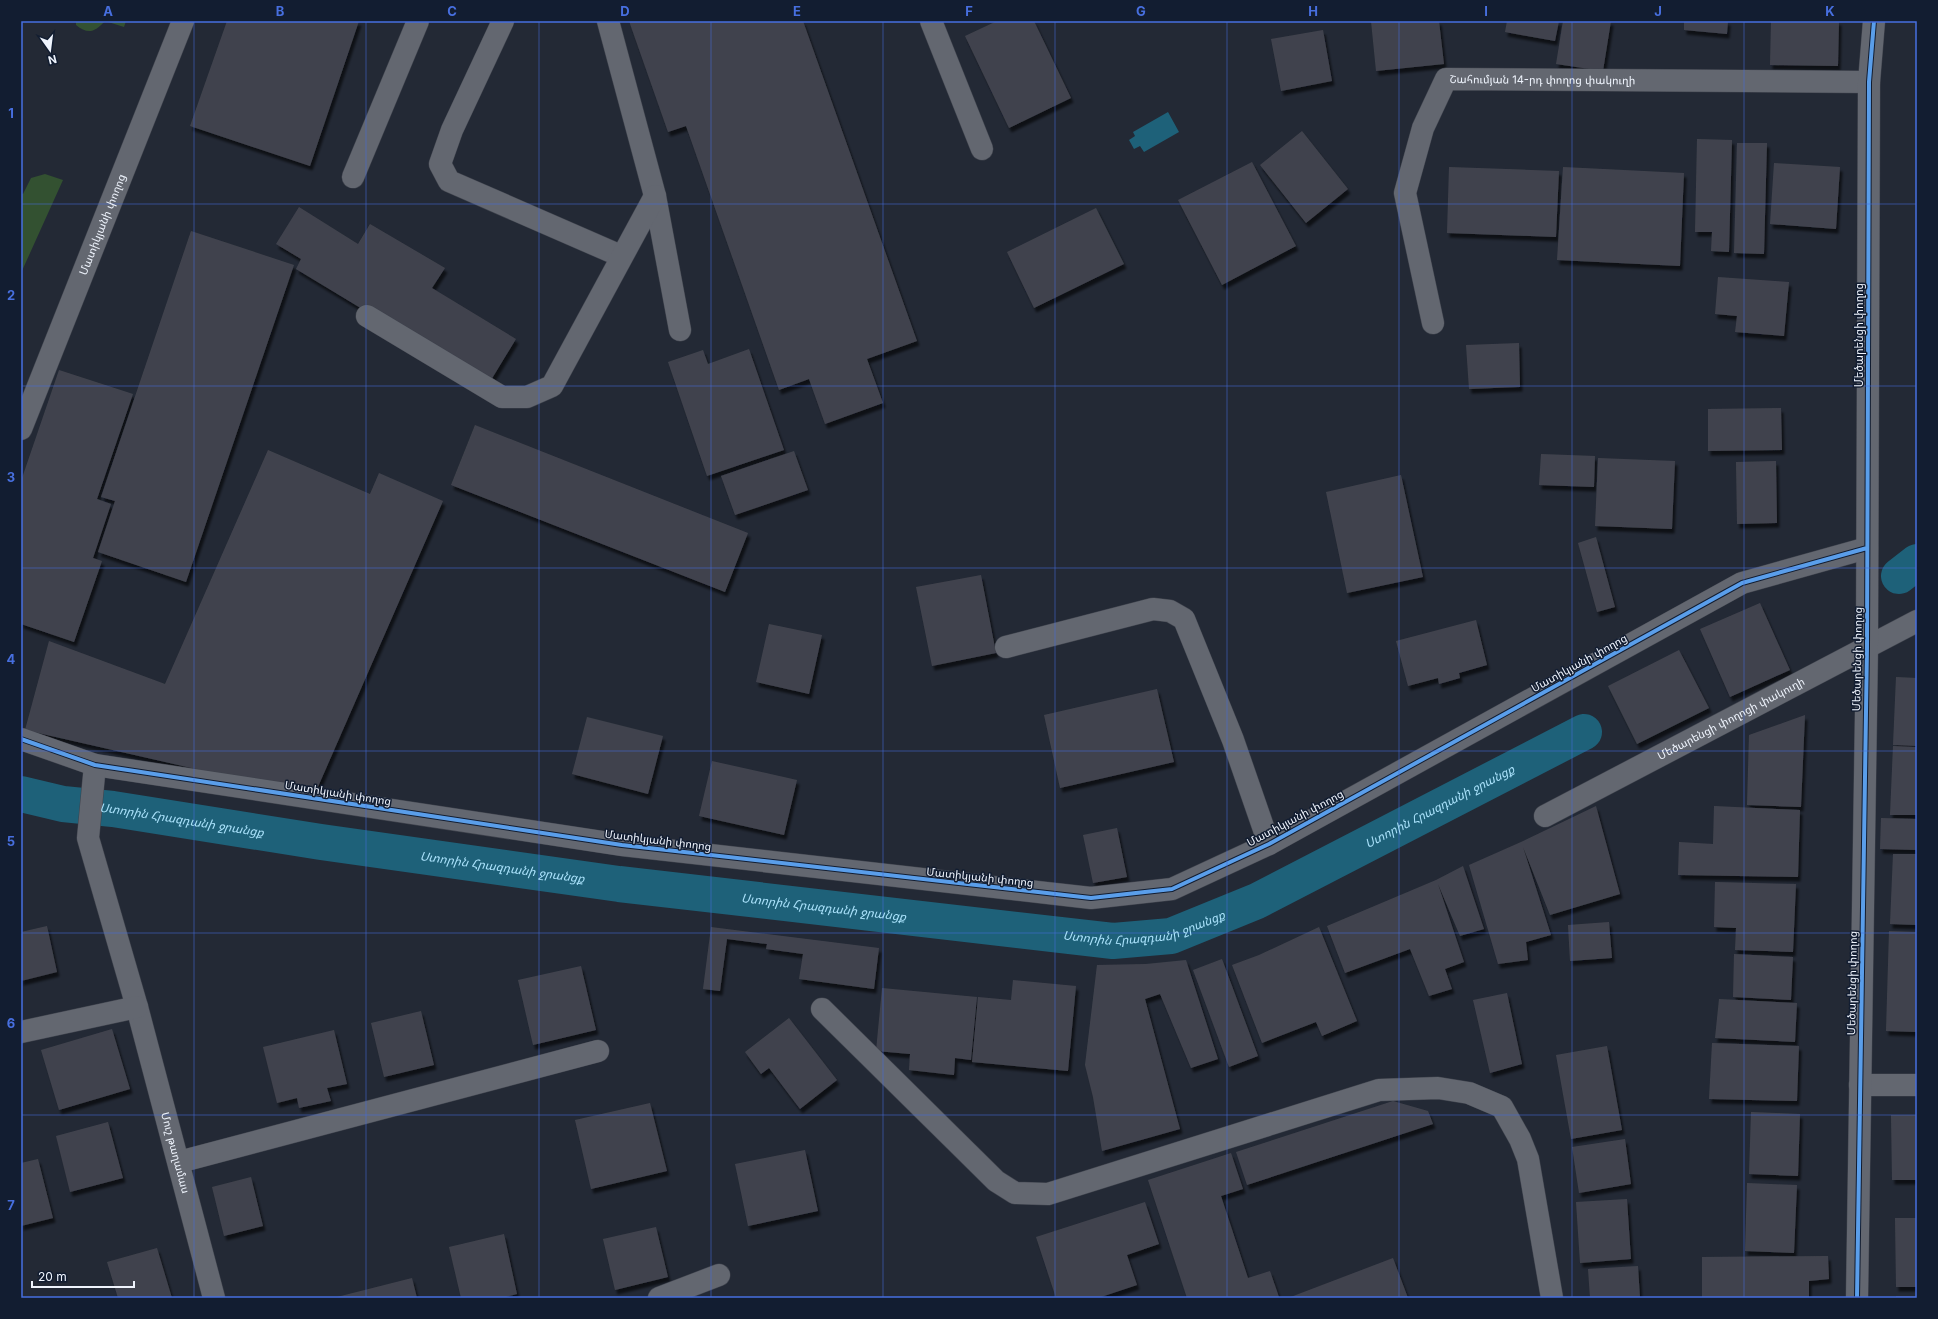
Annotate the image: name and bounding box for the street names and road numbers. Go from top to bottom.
street label: Շահումյան 14-րդ փողոց փակուղի [1449,72,1636,87]
street label: Մատիկյանի փողոց [76,172,129,277]
street label: Մեծարենցի փողոց [1852,283,1866,387]
street label: Մեծարենցի փողոց [1849,607,1865,711]
street label: Մատիկյանի փողոց [1529,631,1629,695]
street label: Մեծարենցի փողոցի փակուղի [1655,674,1807,763]
street label: Մատիկյանի փողոց [284,778,392,808]
street label: Մատիկյանի փողոց [1244,787,1346,849]
street label: Մատիկյանի փողոց [604,826,712,854]
street label: Մատիկյանի փողոց [926,864,1034,890]
street label: Մեծարենցի փողոց [1844,931,1860,1035]
street label: Մուշ թաղամաս [158,1111,193,1195]

